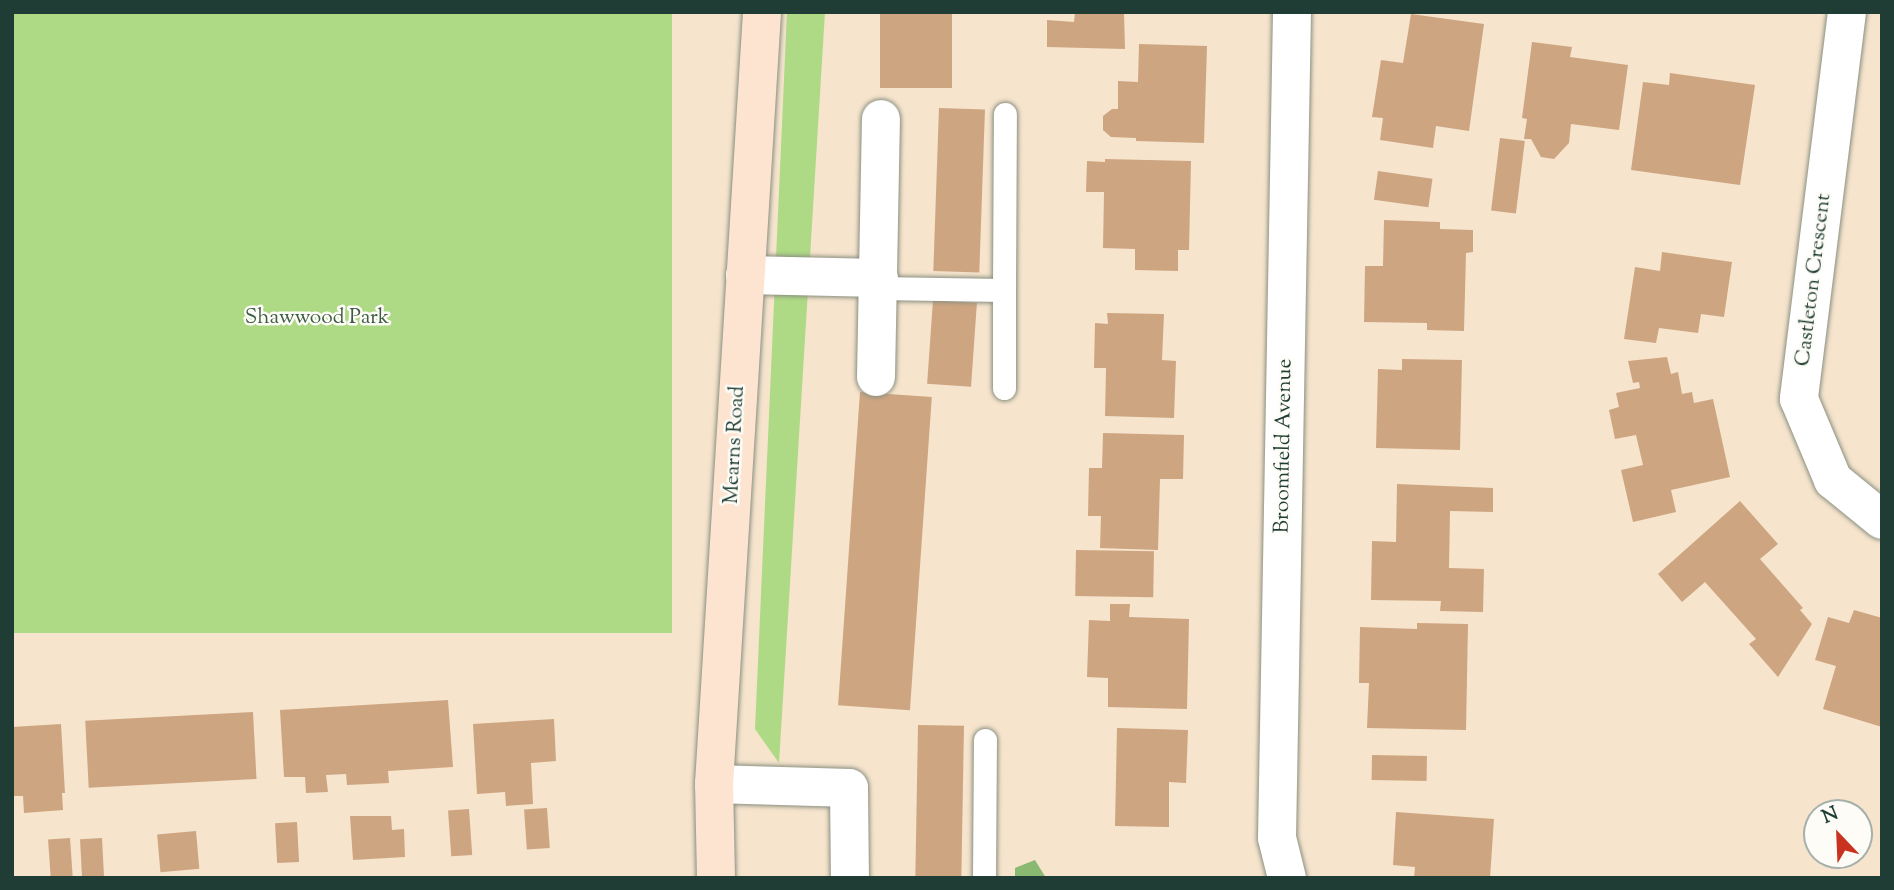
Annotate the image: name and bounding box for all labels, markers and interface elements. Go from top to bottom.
street label: Castleton Crescent [1791,192,1837,368]
park label: Shawwood Park [245,305,389,331]
street label: Broomfield Avenue [1270,358,1298,534]
street label: Mearns Road [719,385,751,505]
north arrow [1803,799,1873,869]
text: N [1818,801,1843,831]

